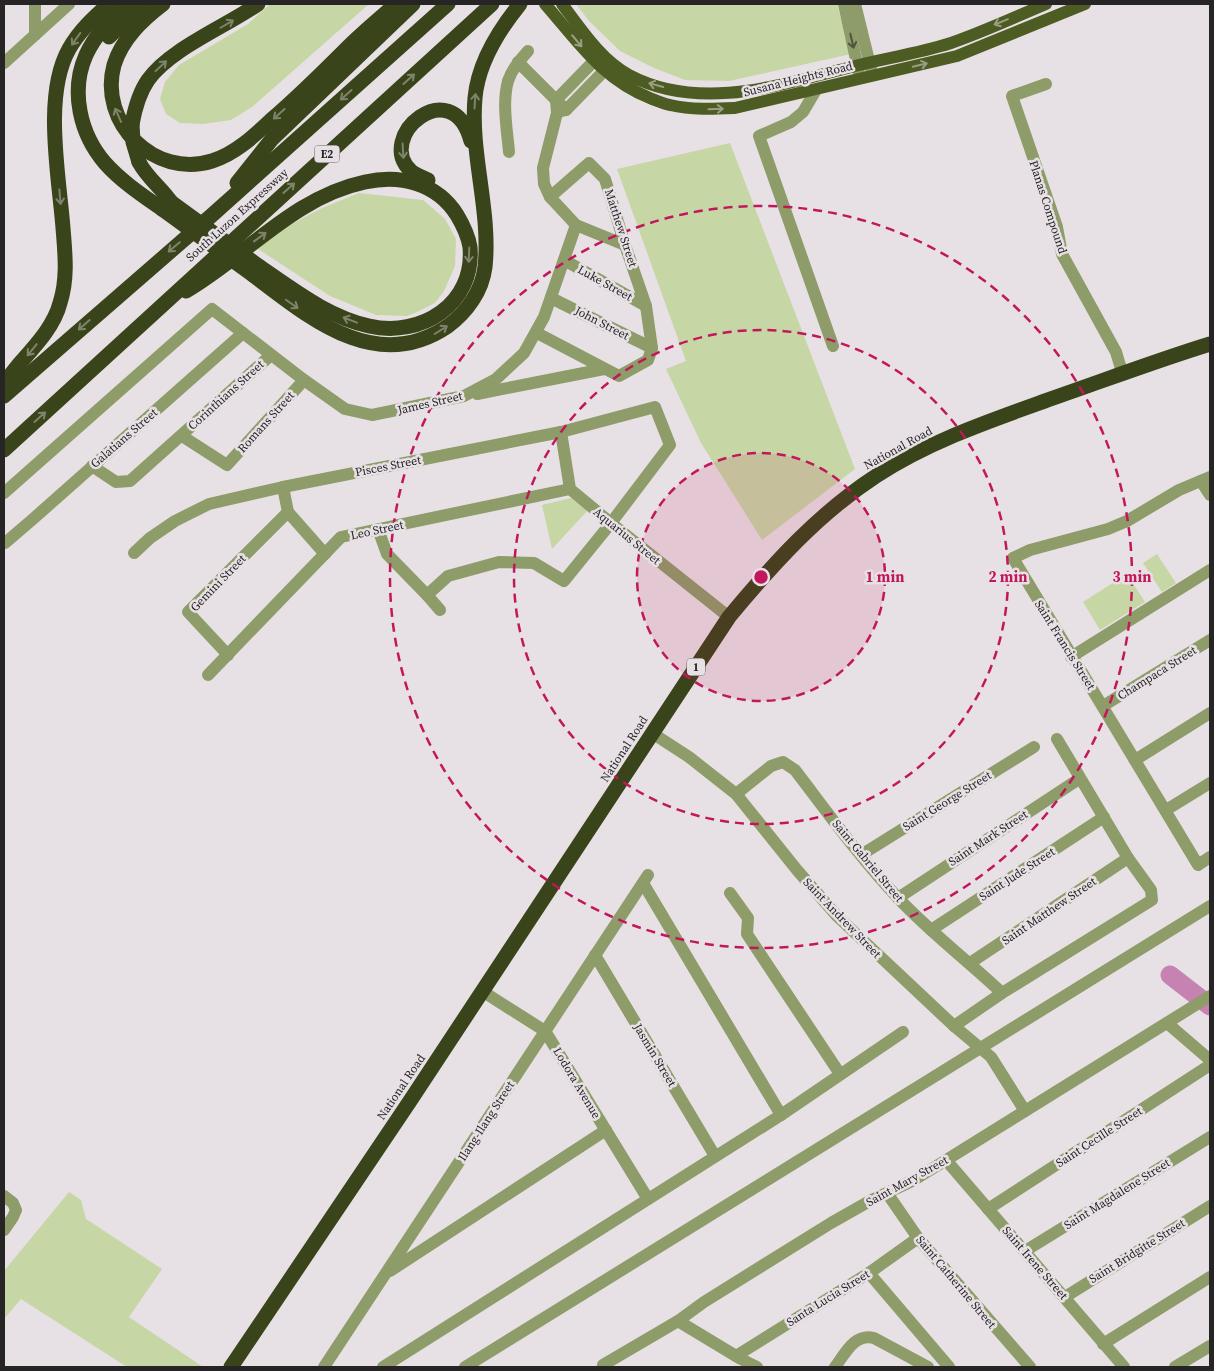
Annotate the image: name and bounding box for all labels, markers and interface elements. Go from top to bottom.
one-way arrow [219,18,234,28]
one-way arrow [994,18,1009,28]
one-way arrow [71,32,81,46]
one-way arrow [848,33,857,49]
one-way arrow [571,34,582,47]
street label: Susana Heights Road [742,58,854,100]
one-way arrow [155,60,168,72]
one-way arrow [911,60,927,69]
one-way arrow [402,73,415,85]
one-way arrow [648,80,664,89]
one-way arrow [340,89,353,100]
one-way arrow [470,93,479,109]
one-way arrow [708,104,724,114]
one-way arrow [112,108,122,123]
one-way arrow [272,108,285,119]
one-way arrow [399,142,408,158]
road number: E2 [314,146,340,162]
street label: Planas Compound [1025,158,1071,256]
street label: South Luzon Expressway [182,164,292,265]
one-way arrow [282,182,295,194]
street label: Matthew Street [601,187,641,269]
one-way arrow [56,188,65,204]
one-way arrow [253,231,266,242]
one-way arrow [167,242,180,253]
one-way arrow [465,247,474,263]
street label: Luke Street [575,261,635,305]
one-way arrow [285,299,299,309]
street label: John Street [571,302,632,344]
one-way arrow [343,315,358,324]
one-way arrow [78,319,91,330]
one-way arrow [434,324,448,335]
one-way arrow [26,343,37,356]
street label: Corinthians Street [185,357,267,433]
street label: Romans Street [234,388,298,456]
street label: James Street [395,388,464,418]
street label: Galatians Street [87,404,161,471]
one-way arrow [33,411,46,423]
street label: National Road [861,423,935,473]
street label: Pisces Street [354,452,422,480]
street label: Aquarius Street [590,504,664,568]
street label: Leo Street [349,517,405,543]
street label: Gemini Street [187,551,249,615]
text: 1 min [866,566,904,587]
text: 2 min [989,566,1027,587]
text: 3 min [1113,566,1151,587]
centre of rings [752,568,770,586]
street label: Saint Francis Street [1031,597,1099,693]
street label: Champaca Street [1114,642,1200,704]
road number: 1 [687,659,705,676]
street label: National Road [597,713,651,785]
street label: Saint George Street [900,767,994,835]
street label: Saint Mark Street [945,806,1031,870]
street label: Saint Gabriel Street [829,816,907,906]
street label: Saint Jude Street [976,843,1058,905]
street label: Saint Matthew Street [999,873,1099,949]
street label: Saint Andrew Street [800,874,885,962]
street label: Jasmin Street [629,1020,680,1090]
street label: Lodora Avenue [549,1044,605,1122]
street label: National Road [373,1051,429,1123]
street label: Ilang-Ilang Street [454,1078,518,1164]
street label: Saint Cecille Street [1053,1103,1145,1171]
street label: Saint Mary Street [863,1152,951,1210]
street label: Saint Magdalene Street [1061,1155,1173,1233]
street label: Saint Bridgitte Street [1086,1215,1188,1287]
street label: Saint Irene Street [999,1223,1071,1303]
street label: Saint Catherine Street [912,1232,1000,1332]
street label: Santa Lucia Street [783,1266,873,1330]

